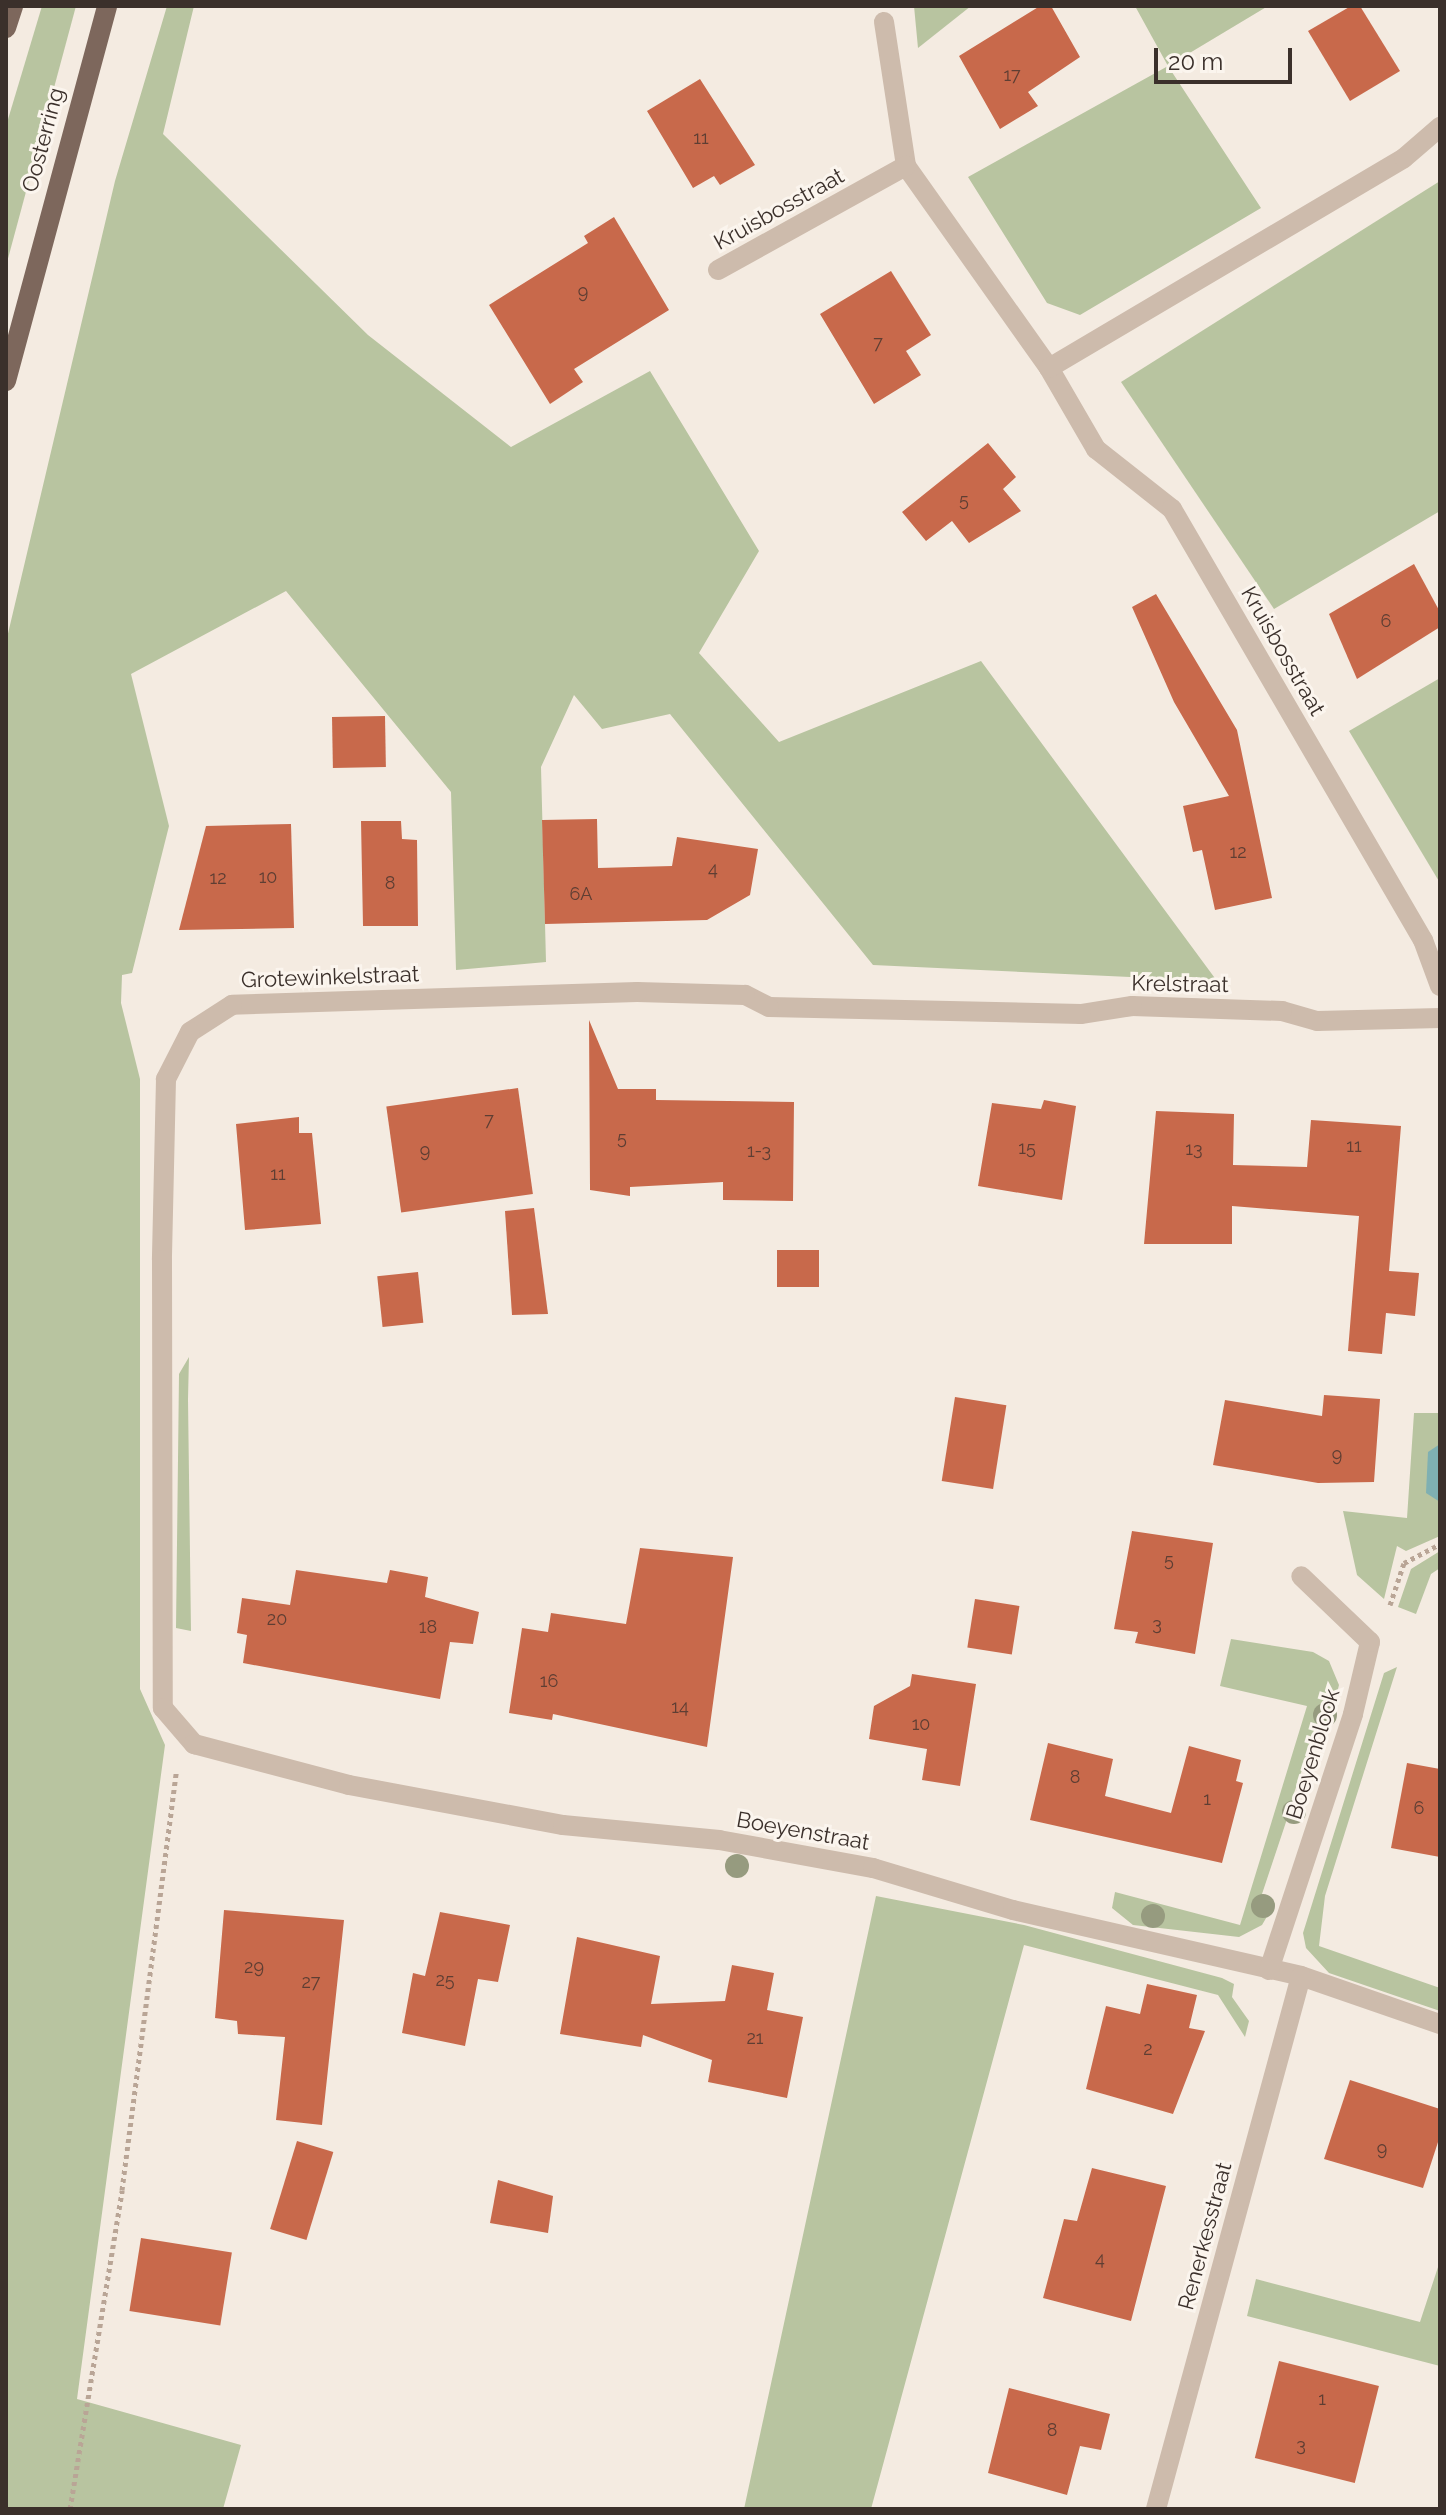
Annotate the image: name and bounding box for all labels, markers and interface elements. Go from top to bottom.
scale bar [1158,32,1296,82]
text: 20 m [1168,47,1223,76]
house number: 17 [1003,64,1021,86]
street label: Oosterring [16,85,70,195]
house number: 11 [693,127,709,149]
street label: Kruisbosstraat [709,162,849,256]
house number: 9 [578,281,588,303]
house number: 7 [873,332,883,354]
house number: 5 [959,489,969,511]
street label: Kruisbosstraat [1235,582,1331,720]
house number: 6 [1381,610,1391,632]
house number: 12 [1229,841,1247,863]
house number: 4 [708,858,718,880]
house number: 10 [259,866,277,888]
house number: 12 [209,867,227,889]
house number: 8 [385,872,395,894]
house number: 6A [570,883,592,905]
street label: Grotewinkelstraat [240,961,420,993]
street label: Krelstraat [1131,970,1229,998]
house number: 7 [484,1109,494,1131]
house number: 5 [617,1127,627,1149]
house number: 11 [1346,1135,1362,1157]
house number: 15 [1018,1137,1036,1159]
house number: 13 [1185,1138,1203,1160]
house number: 9 [420,1140,430,1162]
house number: 1-3 [747,1140,771,1162]
house number: 11 [270,1163,286,1185]
house number: 9 [1332,1444,1342,1466]
house number: 5 [1164,1549,1174,1571]
house number: 20 [267,1608,287,1630]
house number: 3 [1152,1613,1162,1635]
house number: 18 [419,1616,437,1638]
house number: 16 [540,1670,558,1692]
street label: Boeyenblook [1281,1686,1345,1822]
house number: 14 [671,1696,689,1718]
house number: 10 [912,1713,930,1735]
house number: 8 [1070,1766,1080,1788]
house number: 1 [1203,1788,1211,1810]
house number: 6 [1414,1797,1424,1819]
street label: Boeyenstraat [734,1806,872,1856]
house number: 29 [244,1956,264,1978]
house number: 25 [435,1969,455,1991]
house number: 27 [301,1971,321,1993]
house number: 21 [746,2027,764,2049]
house number: 2 [1143,2038,1153,2060]
house number: 9 [1377,2138,1387,2160]
street label: Renerkesstraat [1173,2159,1237,2313]
house number: 4 [1095,2248,1105,2270]
house number: 1 [1318,2388,1326,2410]
house number: 8 [1047,2419,1057,2441]
house number: 3 [1296,2434,1306,2456]

